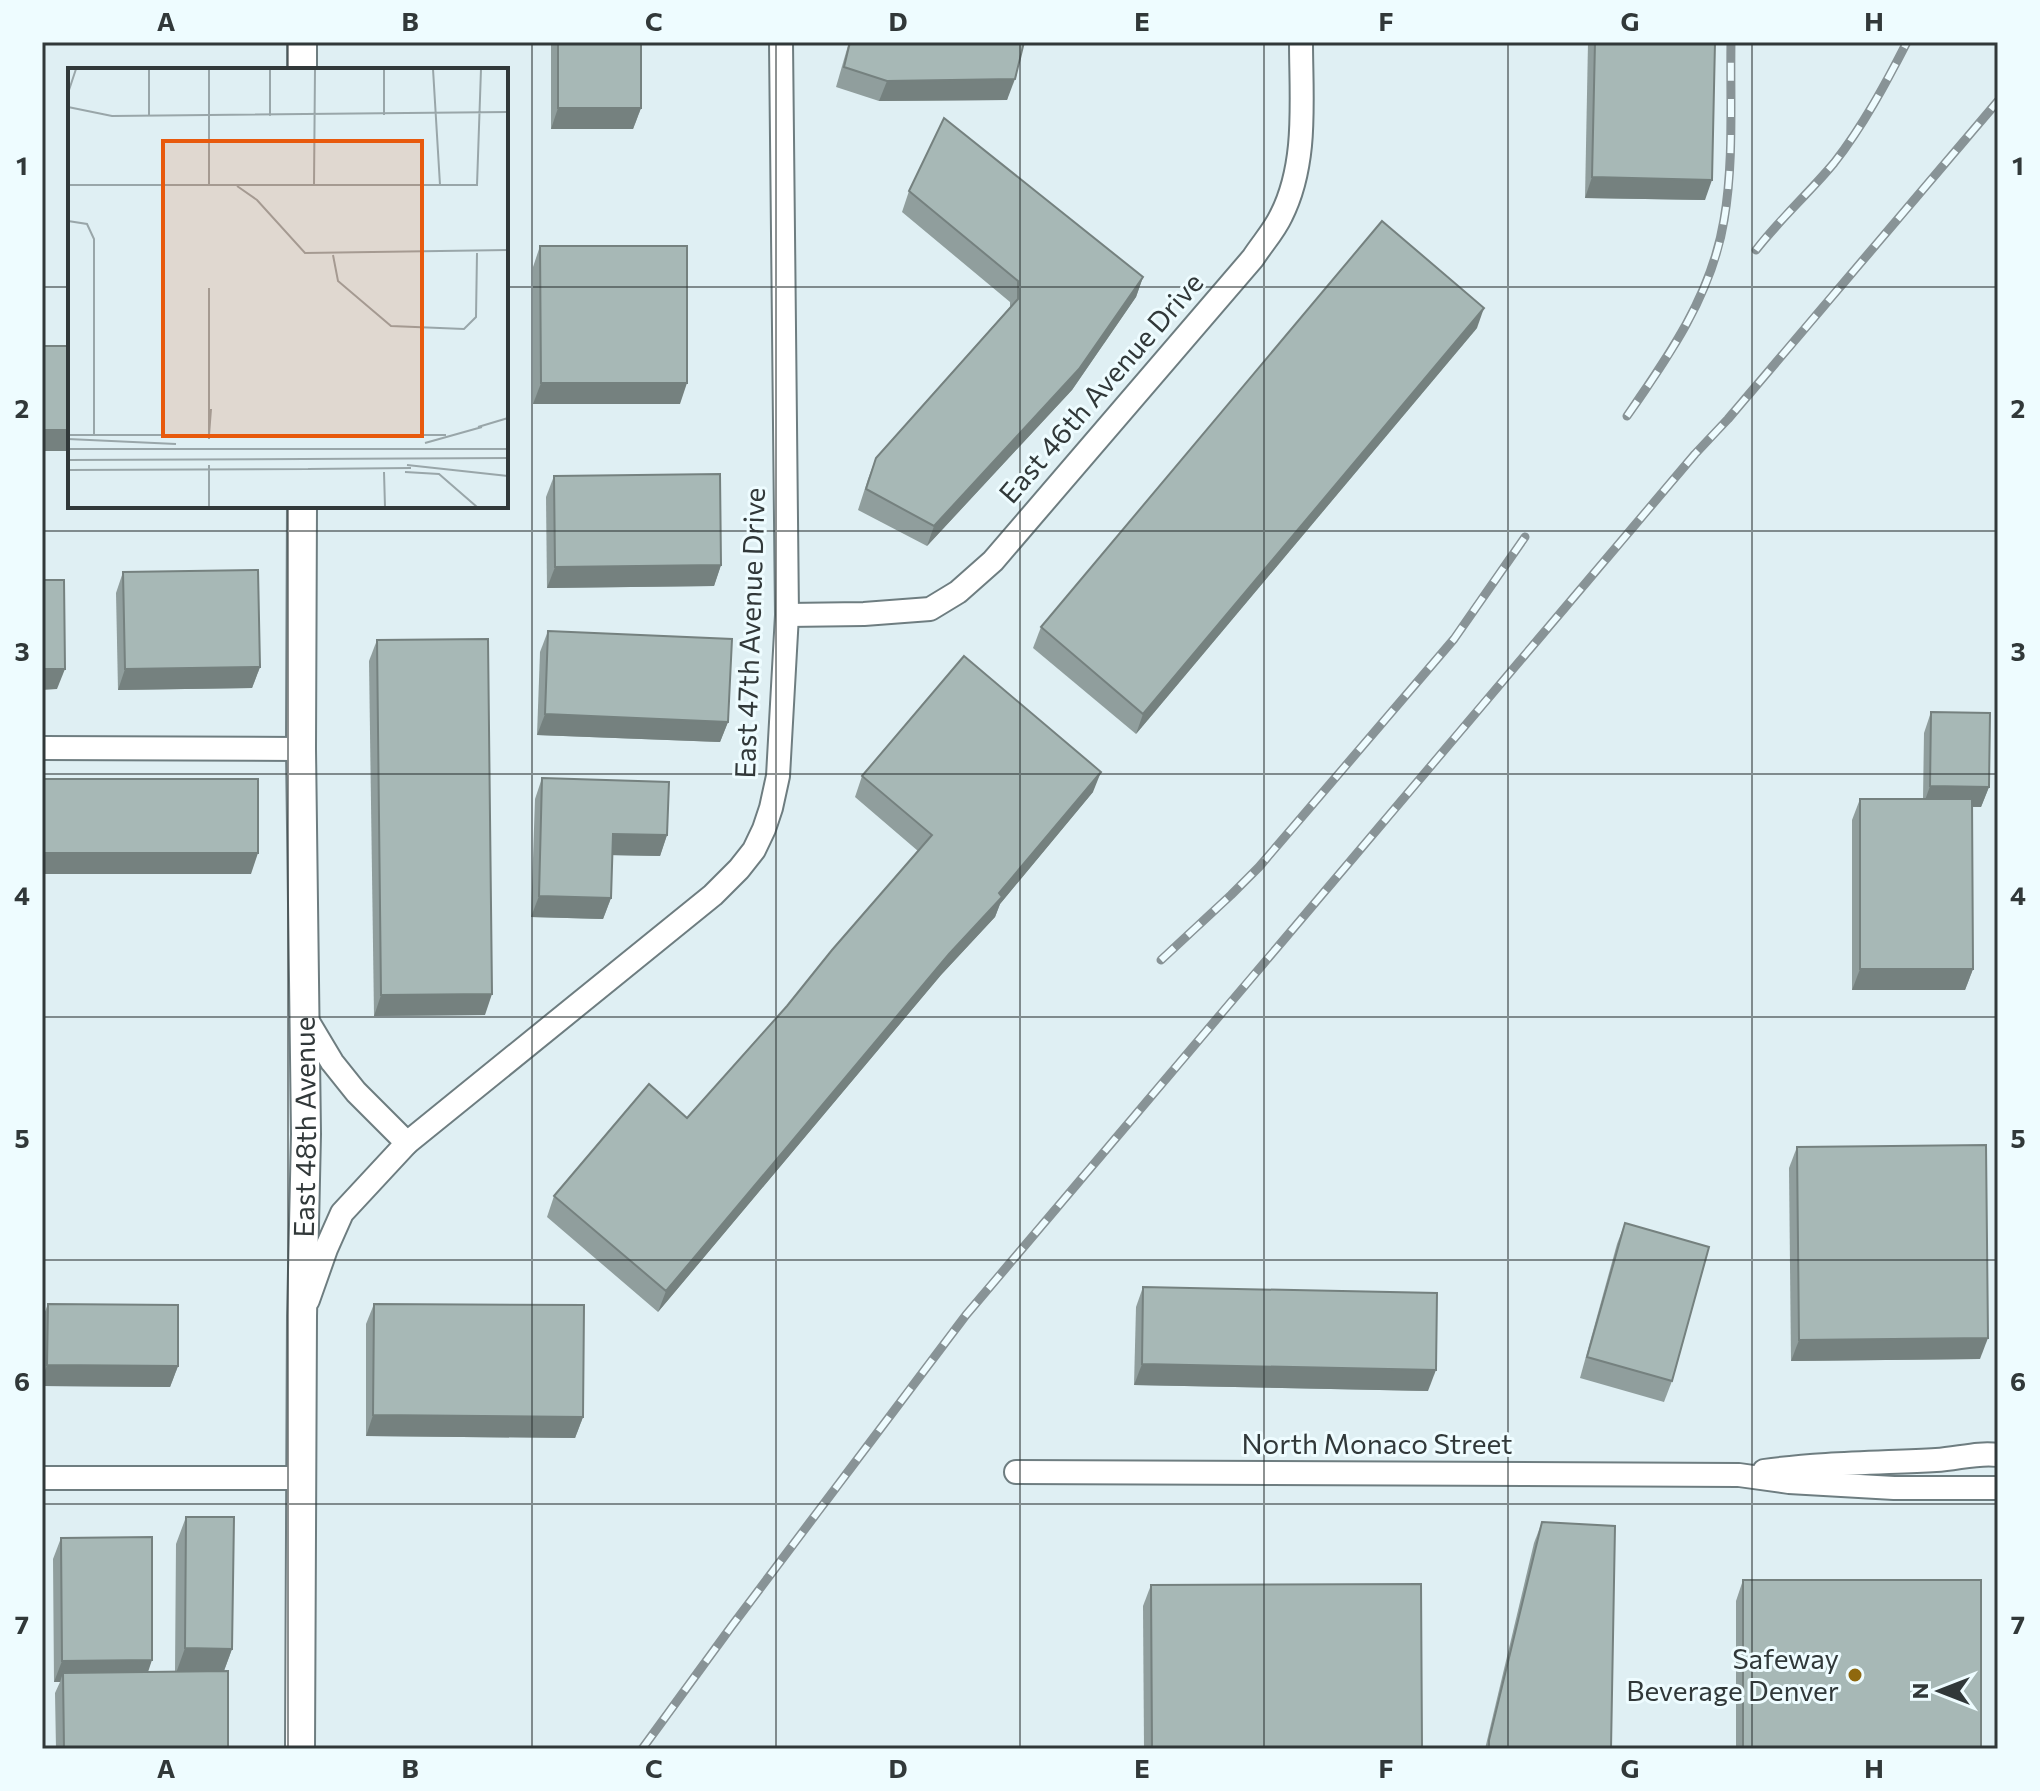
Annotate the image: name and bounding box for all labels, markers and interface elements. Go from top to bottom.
text: A [157,5,176,36]
text: B [401,5,419,36]
text: C [645,5,663,36]
text: D [888,5,908,36]
text: E [1134,5,1150,36]
text: F [1378,5,1394,36]
text: G [1621,5,1639,36]
text: H [1864,5,1884,36]
inset map [68,68,508,508]
text: 1 [16,149,28,180]
text: 1 [2012,149,2024,180]
street label: East 46th Avenue Drive [991,265,1209,509]
text: 2 [15,392,29,423]
text: 2 [2011,392,2025,423]
street label: East 47th Avenue Drive [727,487,771,779]
text: 3 [14,635,30,666]
text: 3 [2010,635,2026,666]
text: 4 [14,879,30,910]
text: 4 [2010,879,2026,910]
street label: East 48th Avenue [286,1016,322,1238]
text: 5 [14,1122,30,1153]
text: 5 [2010,1122,2026,1153]
text: 6 [14,1365,30,1396]
text: 6 [2010,1365,2026,1396]
street label: North Monaco Street [1241,1426,1513,1460]
text: 7 [15,1608,29,1639]
text: 7 [2011,1608,2025,1639]
place label: Safeway Beverage Denver [1626,1641,1839,1707]
north arrow [1900,1651,1980,1731]
marker: Safeway Beverage Denver [1846,1666,1864,1684]
text: N [1906,1683,1933,1699]
text: A [157,1752,176,1783]
text: B [401,1752,419,1783]
text: C [645,1752,663,1783]
text: D [888,1752,908,1783]
text: E [1134,1752,1150,1783]
text: F [1378,1752,1394,1783]
text: G [1621,1752,1639,1783]
text: H [1864,1752,1884,1783]

